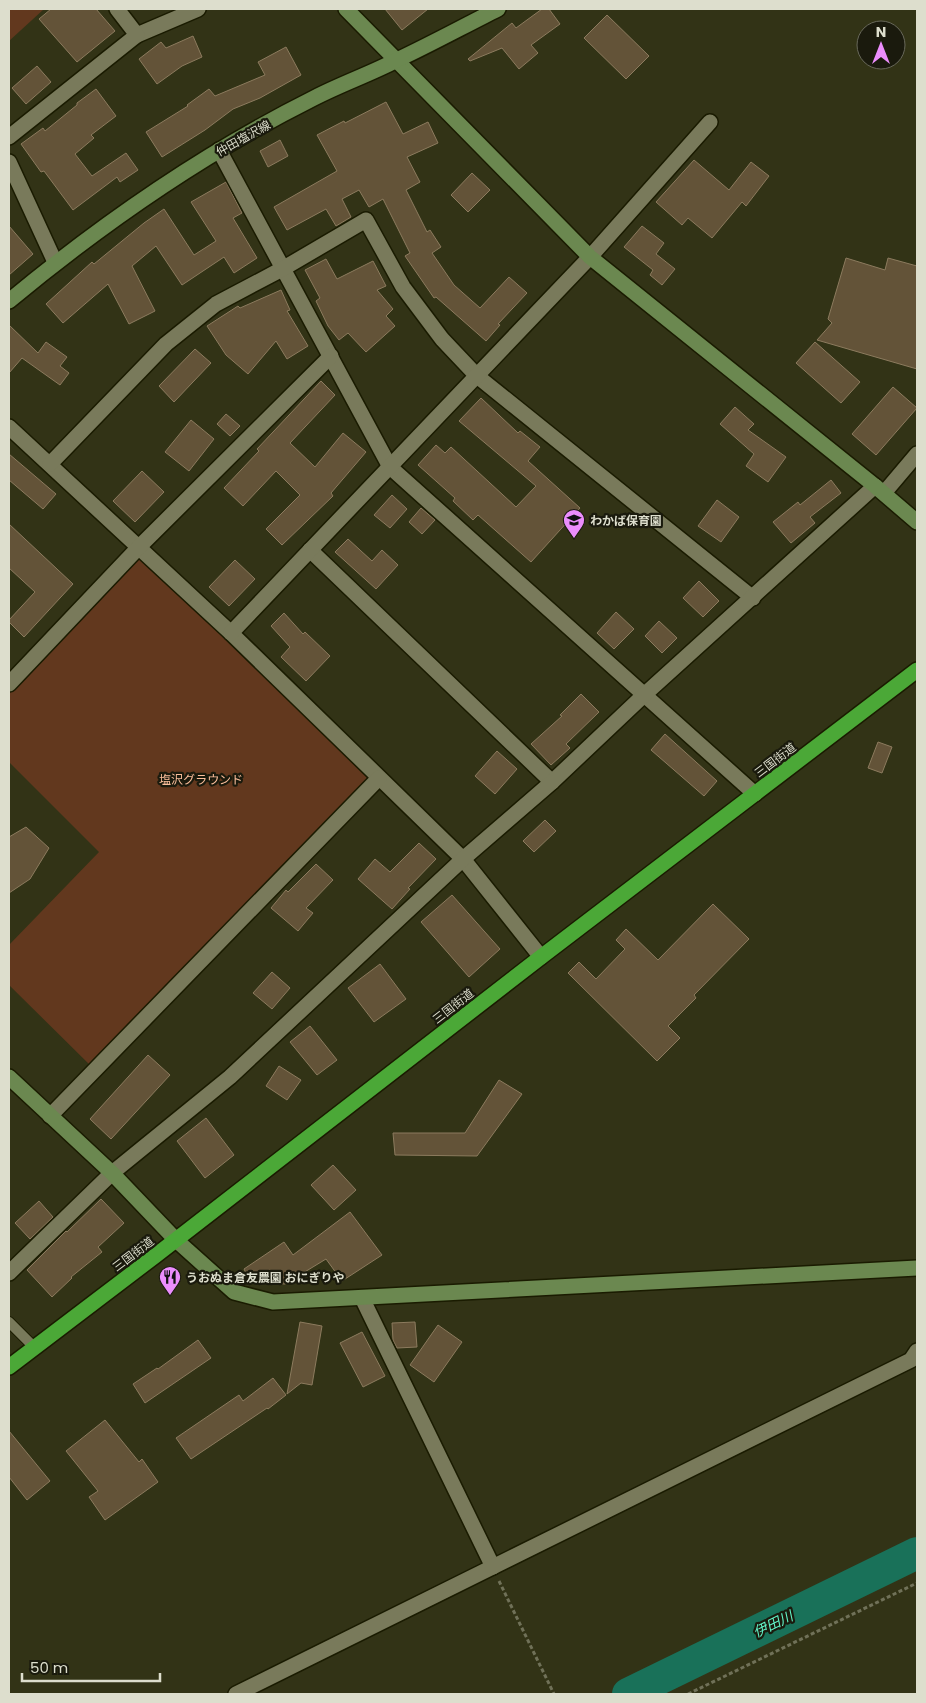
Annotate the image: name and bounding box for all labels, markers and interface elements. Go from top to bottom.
north arrow [856,20,906,70]
text: N [876,22,886,42]
street label: 仲田塩沢線 [213,116,273,160]
school or university icon: わかば保育園 [562,508,586,539]
place label: わかば保育園 [590,512,662,529]
street label: 三国街道 [751,739,799,781]
park label: 塩沢グラウンド [159,771,243,788]
street label: 三国街道 [429,985,477,1027]
street label: 三国街道 [109,1233,157,1275]
restaurant icon: うおぬま倉友農園 おにぎりや [158,1265,182,1296]
place label: うおぬま倉友農園 おにぎりや [186,1269,345,1286]
water label: 伊田川 [750,1605,798,1642]
scale bar [22,1650,160,1682]
text: 50 m [30,1657,68,1678]

